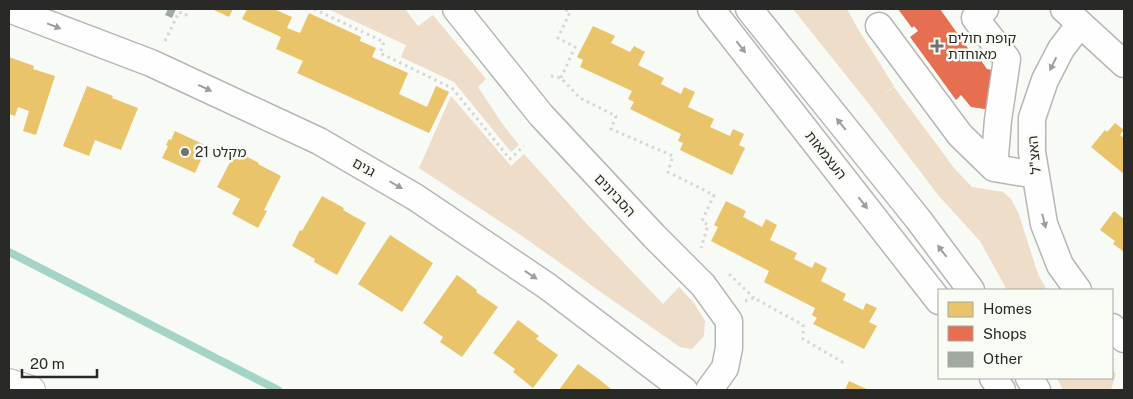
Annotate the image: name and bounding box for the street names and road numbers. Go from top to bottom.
street label: העצמאות [802,128,850,182]
street label: האצ"ל [1024,135,1044,175]
street label: גנים [350,154,378,180]
street label: הסביונים [591,170,639,220]

